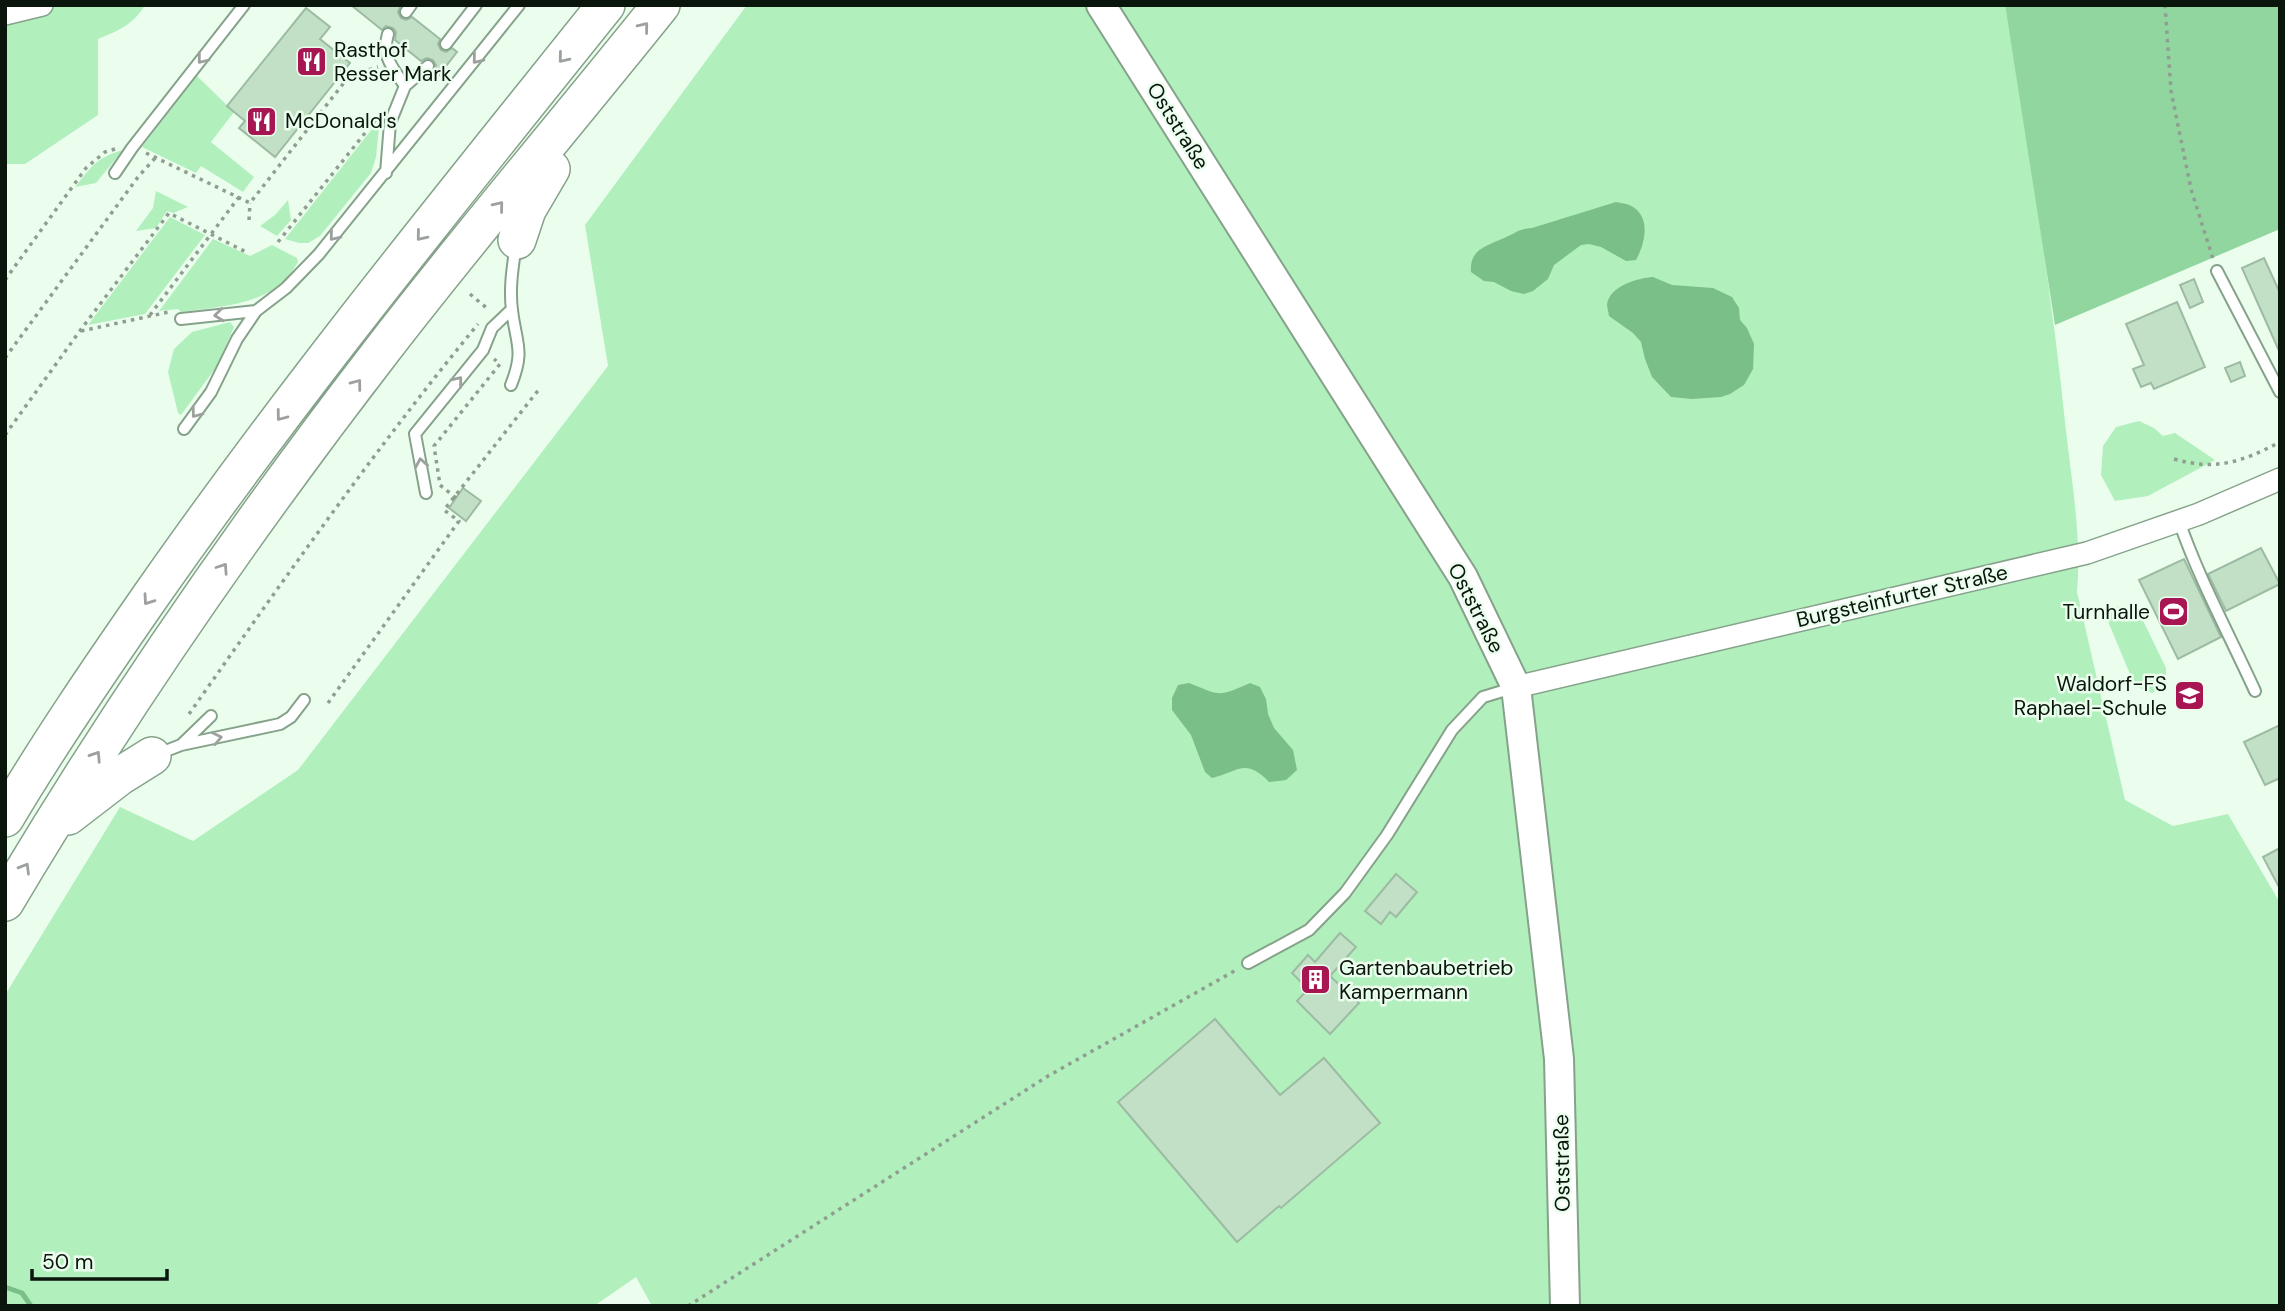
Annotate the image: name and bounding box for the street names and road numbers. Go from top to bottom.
street label: Oststraße [1140,77,1216,175]
street label: Oststraße [1441,558,1511,658]
street label: Burgsteinfurter Straße [1793,558,2011,634]
street label: Oststraße [1547,1114,1577,1212]

